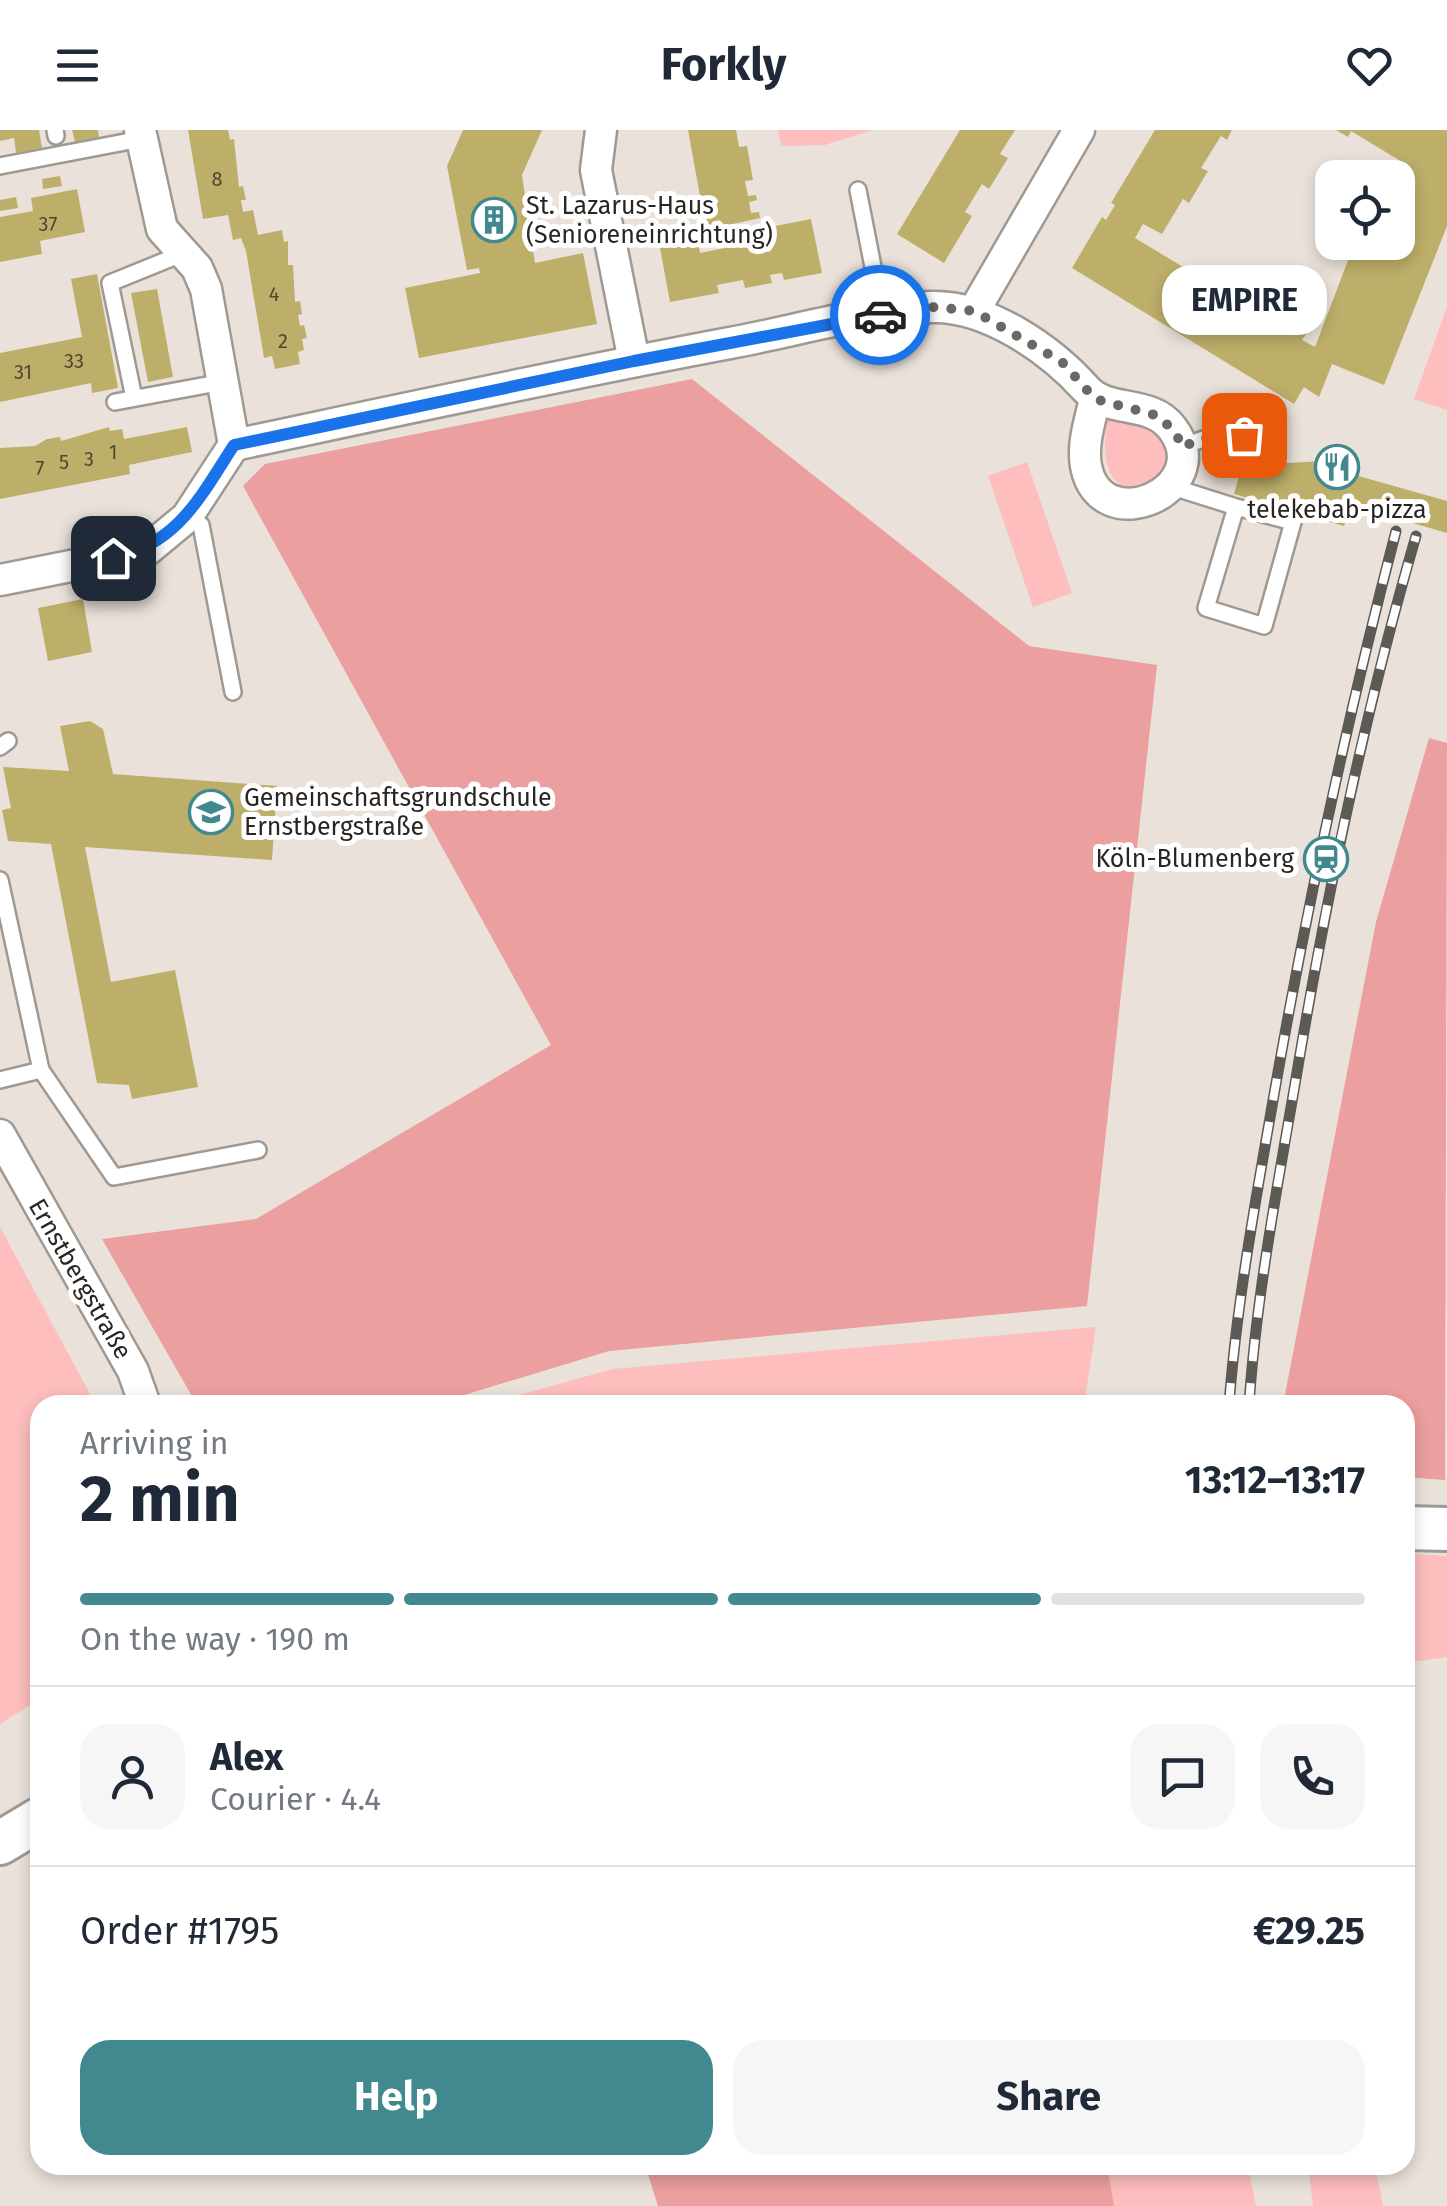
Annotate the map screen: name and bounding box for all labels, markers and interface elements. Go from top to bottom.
icon: menu [50,38,105,93]
text: Forkly [661,38,786,92]
icon: heart [1342,38,1397,93]
map controls [1315,160,1415,260]
button: locate [1315,160,1415,260]
house number: 8 [211,167,223,191]
place label: St. Lazarus-Haus (Senioreneinrichtung) [526,191,773,250]
building icon: St. Lazarus-Haus (Senioreneinrichtung) [471,197,517,243]
house number: 37 [39,212,57,236]
courier [830,265,930,365]
callout: EMPIRE [1162,265,1326,335]
text: EMPIRE [1191,281,1298,319]
house number: 4 [269,282,280,306]
icon: car [853,288,908,343]
house number: 2 [278,329,288,353]
house number: 33 [64,349,84,373]
house number: 31 [14,360,32,384]
pin [1202,393,1287,478]
icon: bag [1217,408,1272,463]
house number: 1 [109,440,117,464]
restaurant icon: telekebab-pizza [1314,444,1360,490]
house number: 3 [84,447,94,471]
house number: 5 [59,450,69,474]
house number: 7 [36,456,45,480]
place label: telekebab-pizza [1247,495,1427,525]
pin [71,516,156,601]
icon: home [86,531,141,586]
place label: Gemeinschaftsgrundschule Ernstbergstraße [244,783,552,842]
school or university icon: Gemeinschaftsgrundschule Ernstbergstraße [188,789,234,835]
station icon: Köln-Blumenberg [1303,836,1349,882]
place label: Köln-Blumenberg [1095,844,1294,874]
street label: Ernstbergstraße [22,1193,138,1365]
text: Arriving in [80,1424,228,1462]
text: 13:12–13:17 [1185,1457,1365,1503]
text: 2 min [80,1460,240,1538]
text: On the way · 190 m [80,1620,350,1658]
button: person [80,1724,185,1829]
button: chat [1130,1724,1235,1829]
button: phone [1260,1724,1365,1829]
text: Alex [210,1734,283,1780]
text: Courier · 4.4 [210,1780,381,1818]
text: Order #1795 [80,1908,279,1954]
text: €29.25 [1253,1908,1365,1954]
button: Help [80,2040,713,2155]
button: Share [733,2040,1365,2155]

